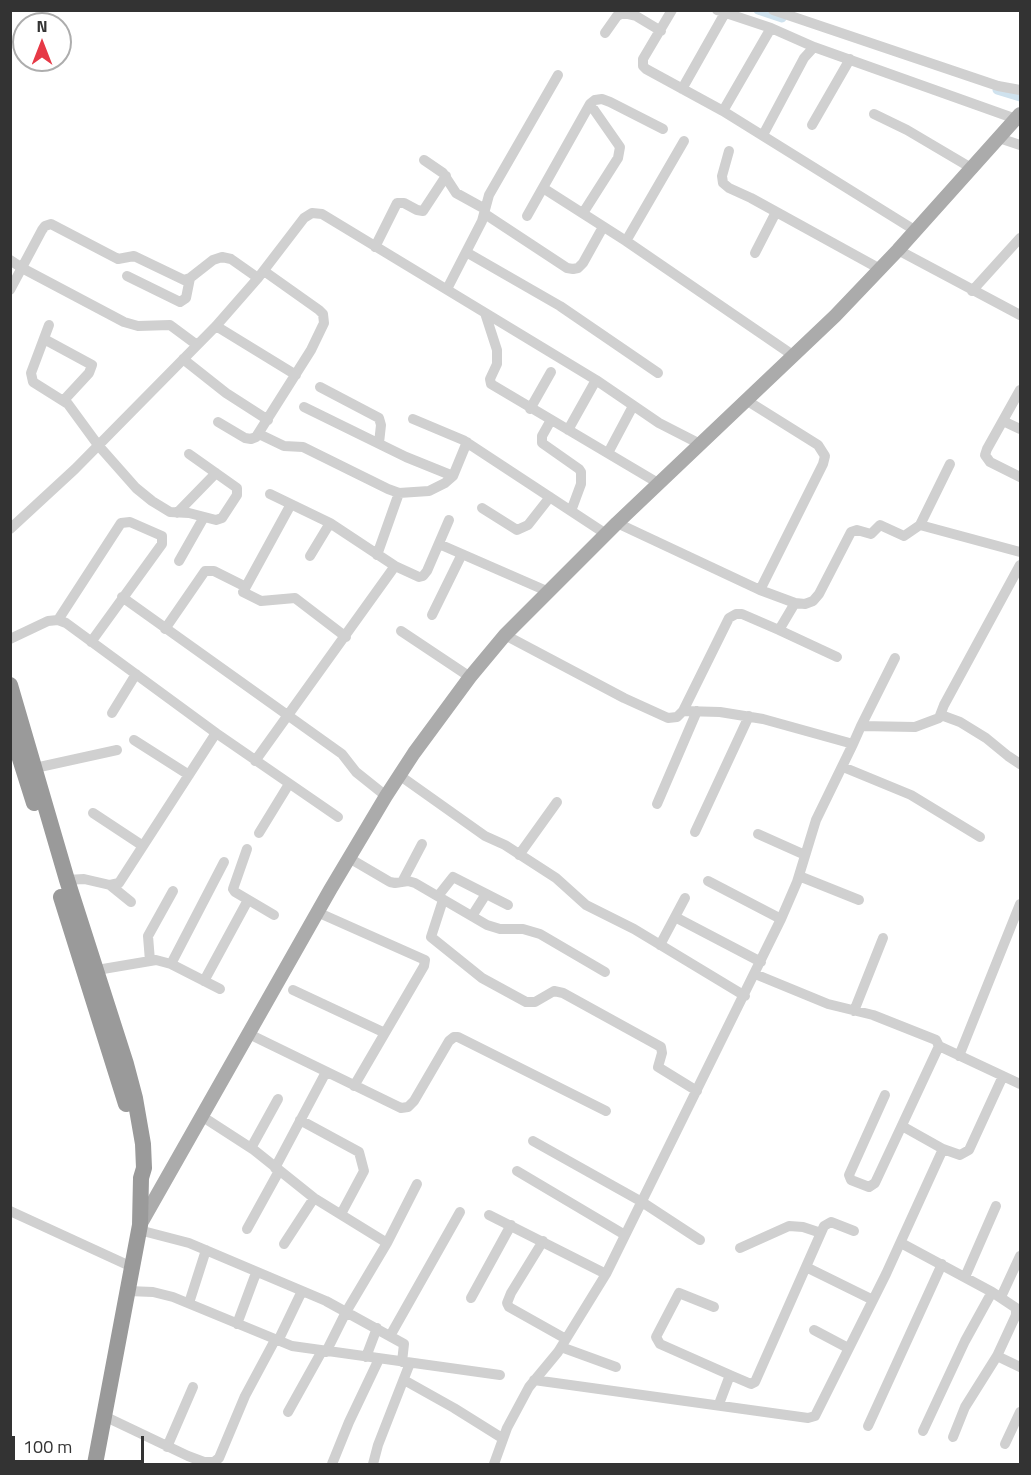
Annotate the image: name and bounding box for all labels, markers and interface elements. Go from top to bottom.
north arrow [12,12,72,72]
text: N [36,14,48,38]
scale bar [15,1424,147,1462]
text: 100 m [23,1433,72,1460]

